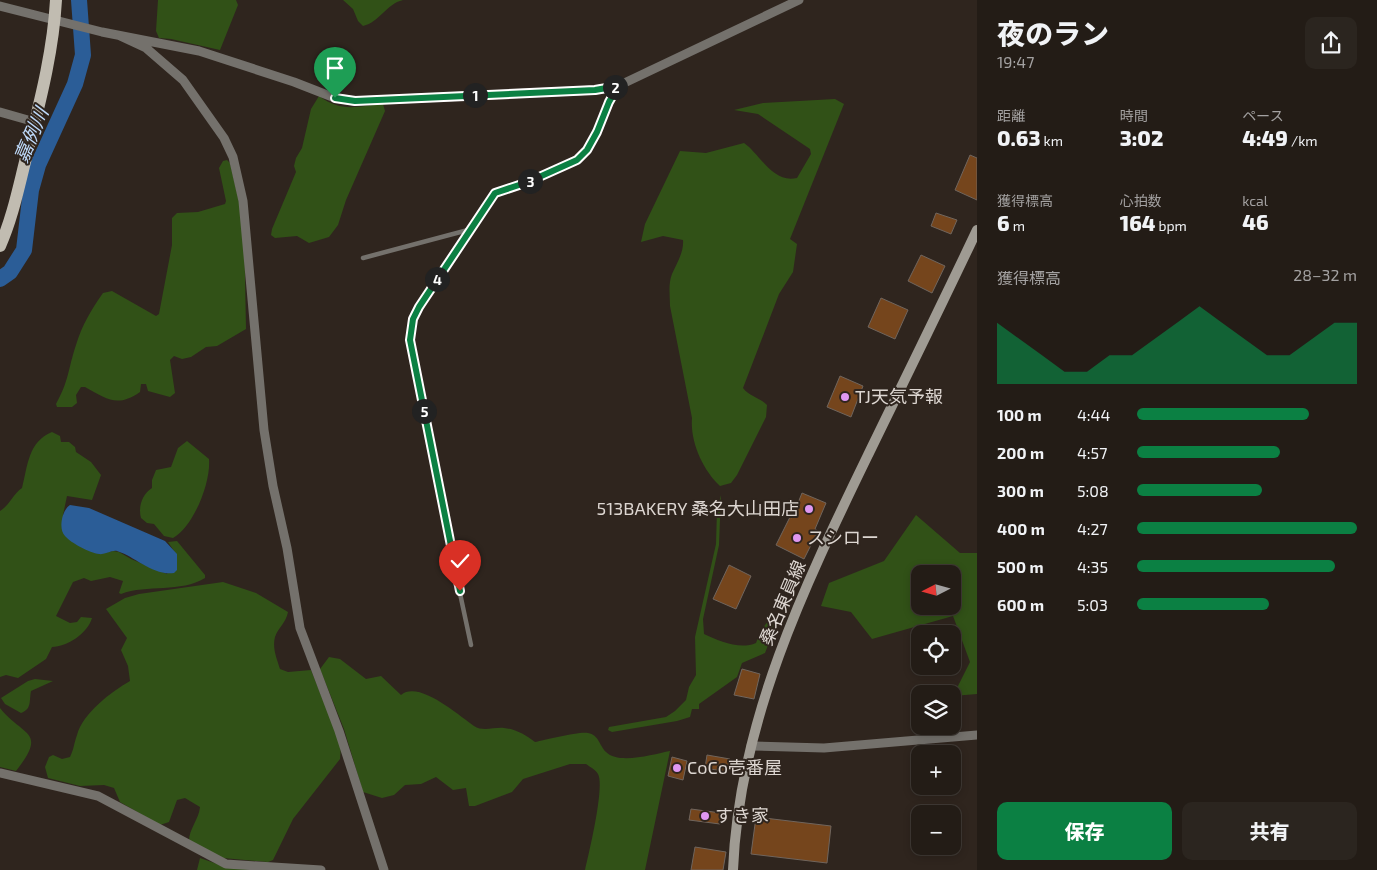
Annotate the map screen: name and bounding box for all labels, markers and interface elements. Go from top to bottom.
text: 夜のラン [997,16,1109,50]
button: share [1305,17,1357,69]
pin [314,47,356,98]
text: 19:47 [997,52,1034,71]
icon: arrive [321,54,349,82]
pin: 2 [602,74,628,100]
text: 2 [611,79,620,96]
pin: 1 [462,82,488,108]
text: 1 [472,87,479,104]
water label: 嘉例川 [9,102,53,166]
text: 距離 [997,107,1025,124]
text: 時間 [1120,107,1148,124]
text: ペース [1242,107,1284,124]
text: 0.63 [997,125,1041,150]
text: 3:02 [1120,125,1163,150]
text: 4:49 [1242,125,1288,150]
text: km [1041,132,1063,149]
text: /km [1288,132,1318,149]
pin: 3 [518,168,542,194]
text: 3 [527,173,534,190]
text: 獲得標高 [997,192,1053,209]
text: 心拍数 [1120,192,1162,209]
text: kcal [1242,192,1268,209]
text: 46 [1242,209,1269,234]
text: 6 [997,210,1010,235]
text: 164 [1120,210,1155,235]
text: m [1010,217,1025,234]
text: bpm [1155,217,1187,234]
text: 28–32 m [1293,265,1357,284]
pin: 4 [424,266,450,292]
text: 獲得標高 [997,268,1061,287]
text: 4 [433,271,442,288]
place label: TJ天気予報 [855,385,943,407]
marker: TJ天気予報 [839,391,851,403]
pin: 5 [412,398,436,424]
text: 5 [421,403,428,420]
text: 100 m [997,405,1042,424]
text: 4:44 [1077,405,1110,424]
text: 200 m [997,443,1044,462]
text: 4:57 [1077,443,1107,462]
text: 300 m [997,481,1044,500]
text: 5:08 [1077,481,1109,500]
place label: 513BAKERY 桑名大山田店 [597,497,799,519]
marker: 513BAKERY 桑名大山田店 [803,503,815,515]
text: 400 m [997,519,1045,538]
text: 4:27 [1077,519,1108,538]
place label: スシロー [807,526,879,548]
marker: スシロー [791,532,803,544]
pin [439,540,481,591]
icon: check [446,547,474,575]
street label: 桑名東員線 [754,557,810,648]
text: 500 m [997,557,1044,576]
text: 4:35 [1077,557,1108,576]
north arrow [911,565,961,615]
map controls [911,565,961,855]
text: 600 m [997,595,1044,614]
text: 5:03 [1077,595,1108,614]
button: locate [911,625,961,675]
button: layers [911,685,961,735]
button: + [911,745,961,795]
place label: CoCo壱番屋 [687,756,782,778]
marker: CoCo壱番屋 [671,762,683,774]
button: 保存 [997,802,1172,860]
button: 共有 [1182,802,1357,860]
place label: すき家 [715,804,769,826]
button: − [911,805,961,855]
marker: すき家 [699,810,711,822]

